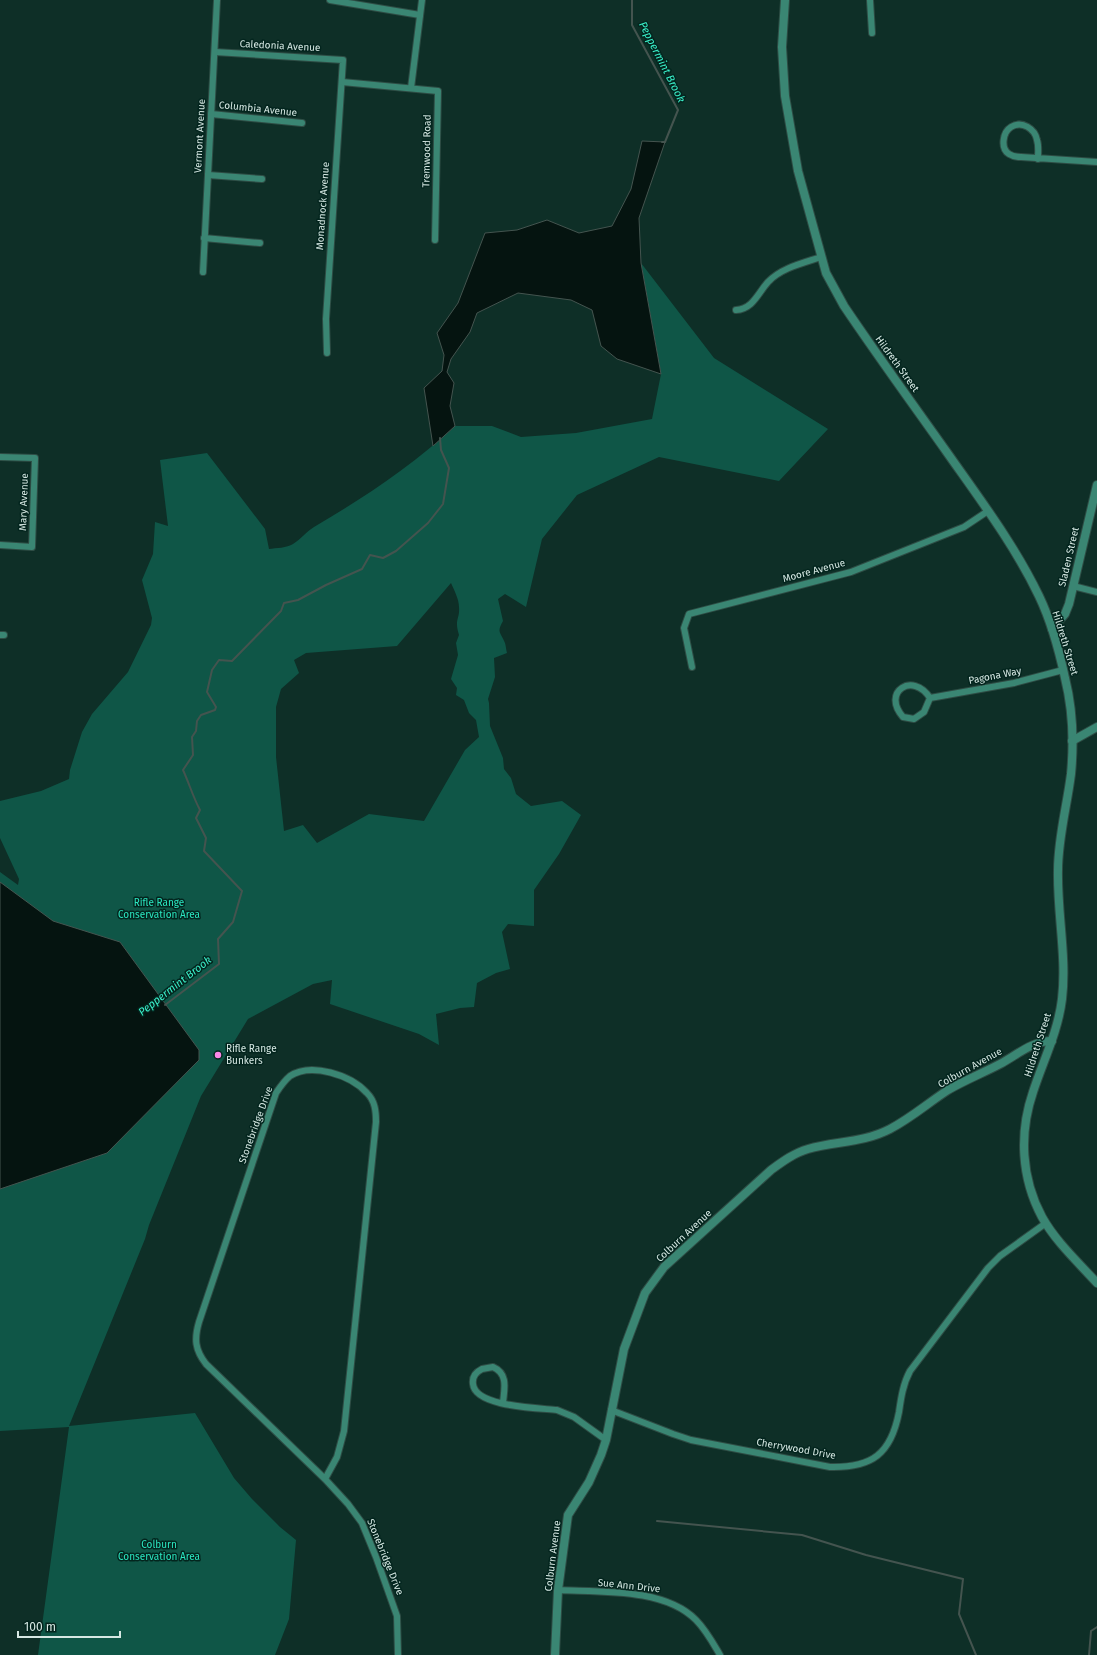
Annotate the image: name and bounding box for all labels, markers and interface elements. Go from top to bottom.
water label: Peppermint Brook [636,19,688,105]
street label: Caledonia Avenue [239,38,321,54]
street label: Vermont Avenue [192,99,208,173]
street label: Columbia Avenue [218,99,298,119]
street label: Tremwood Road [420,114,434,188]
street label: Monadnock Avenue [314,162,332,250]
street label: Hildreth Street [873,333,922,395]
street label: Mary Avenue [17,473,31,531]
street label: Sladen Street [1056,526,1082,588]
street label: Moore Avenue [781,557,847,585]
street label: Hildreth Street [1050,609,1081,677]
street label: Pagona Way [968,665,1023,687]
park label: Rifle Range Conservation Area [118,897,200,921]
water label: Peppermint Brook [136,953,214,1019]
street label: Hildreth Street [1022,1011,1054,1079]
place label: Rifle Range Bunkers [226,1043,277,1067]
street label: Colburn Avenue [936,1045,1004,1091]
marker: Rifle Range Bunkers [213,1050,223,1060]
street label: Stonebridge Drive [236,1085,276,1165]
street label: Colburn Avenue [654,1207,714,1265]
street label: Cherrywood Drive [755,1436,837,1462]
street label: Stonebridge Drive [364,1517,406,1597]
street label: Colburn Avenue [543,1520,563,1592]
park label: Colburn Conservation Area [118,1539,200,1563]
street label: Sue Ann Drive [597,1577,661,1595]
scale bar [18,1613,120,1639]
text: 100 m [24,1620,56,1634]

